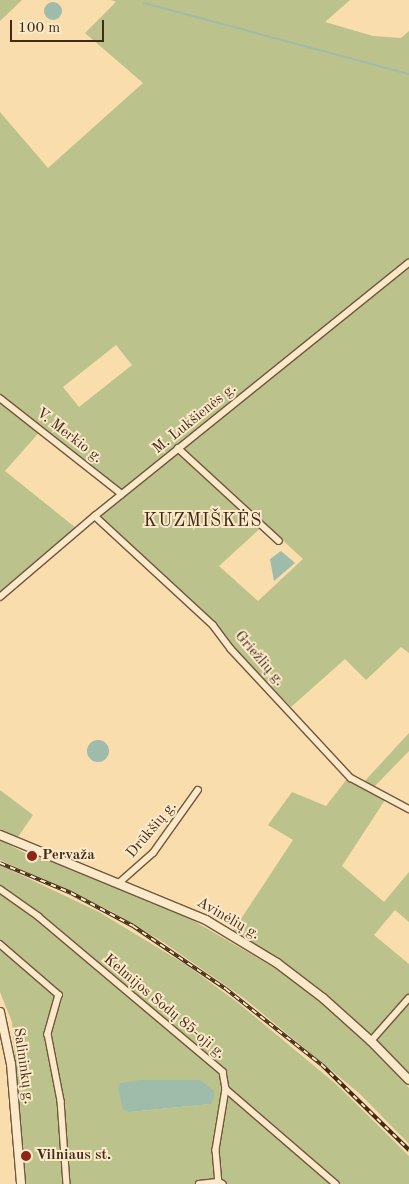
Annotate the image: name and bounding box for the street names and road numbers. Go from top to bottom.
street label: M. Lukšienės g. [150,380,240,458]
street label: V. Merkio g. [32,405,106,467]
street label: Griežlių g. [230,628,288,690]
street label: Drūkšių g. [123,798,181,862]
street label: Avinėlių g. [193,894,263,944]
street label: Kelmijos Sodų 85-oji g. [99,951,229,1063]
street label: Salininkų g. [9,1026,37,1106]

